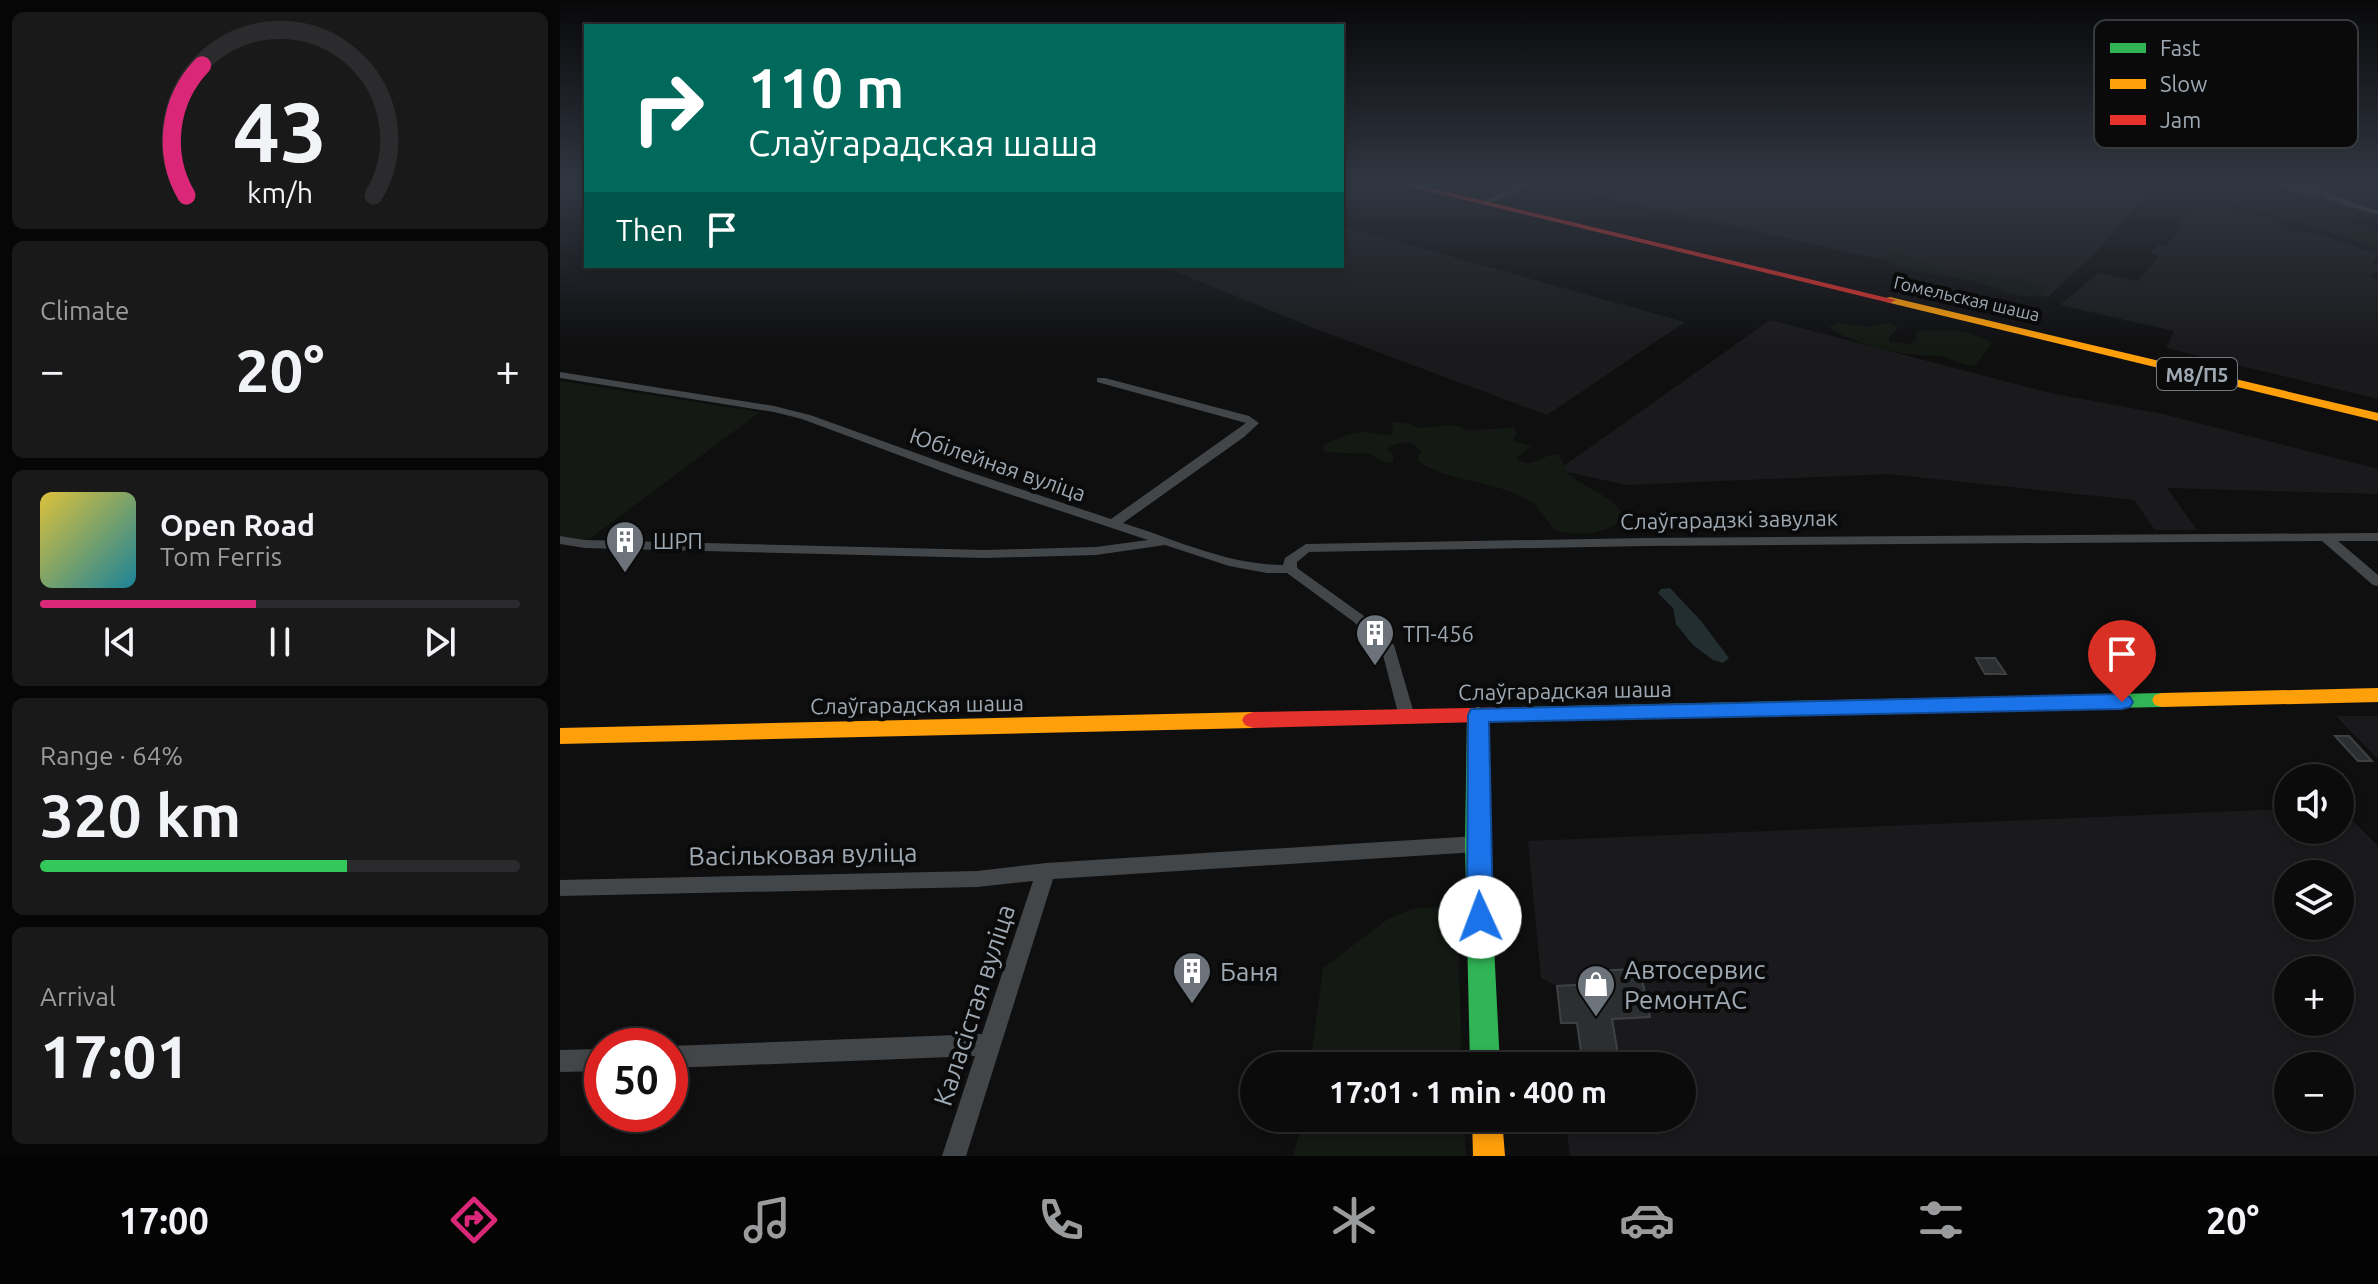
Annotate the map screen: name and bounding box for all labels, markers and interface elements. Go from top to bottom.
legend [2094,20,2358,148]
text: Fast [2160,35,2201,60]
icon: right [616,56,720,160]
text: 110 m [748,56,904,119]
text: Slow [2160,71,2207,96]
text: 43 [233,84,327,178]
text: Jam [2160,107,2201,132]
text: Слаўгарадская шаша [748,122,1098,163]
text: km/h [247,177,313,209]
icon: arrive [700,208,744,252]
text: Then [616,213,684,247]
street label: Гомельская шаша [1892,272,2042,324]
text: Climate [40,296,129,325]
text: 20° [236,336,324,403]
text: − [40,345,65,394]
text: + [495,345,520,394]
road number: М8/П5 [2157,358,2237,390]
street label: Юбілейная вуліца [907,422,1089,506]
street label: Слаўгарадзкі завулак [1620,505,1838,533]
text: Open Road [160,508,315,542]
building icon: ШРП [604,519,646,574]
place label: ШРП [653,528,703,553]
text: Tom Ferris [160,542,282,571]
building icon: ТП-456 [1354,612,1396,667]
icon: previous [98,620,142,664]
icon: pause [258,620,302,664]
icon: next [418,620,462,664]
pin [2088,620,2156,702]
place label: ТП-456 [1403,621,1474,646]
icon: arrive [2100,632,2144,676]
street label: Слаўгарадская шаша [1458,676,1672,704]
street label: Слаўгарадская шаша [810,690,1024,718]
text: Range · 64% [40,741,183,770]
map controls [2274,764,2354,1132]
button: sound [2274,764,2354,844]
text: 320 km [40,781,241,848]
street label: Васільковая вуліца [688,838,918,870]
button: layers [2274,860,2354,940]
position arrow [1438,875,1522,959]
street label: Каласістая вуліца [928,901,1020,1109]
building icon: Баня [1171,950,1213,1005]
place label: Автосервис РемонтАС [1624,955,1766,1014]
button: + [2274,956,2354,1036]
place label: Баня [1220,957,1279,986]
shop icon: Автосервис РемонтАС [1575,963,1617,1018]
text: Arrival [40,982,116,1011]
text: 17:01 [40,1022,190,1089]
speed limit sign: 50 [584,1028,688,1132]
button: − [2274,1052,2354,1132]
text: 17:01 · 1 min · 400 m [1329,1075,1607,1109]
icon: directions [446,1192,502,1248]
icon: music [739,1192,795,1248]
icon: phone [1033,1192,1089,1248]
icon: climate [1326,1192,1382,1248]
icon: car [1619,1192,1675,1248]
icon: filters [1913,1192,1969,1248]
text: 17:00 [119,1200,209,1241]
text: 20° [2206,1200,2259,1241]

